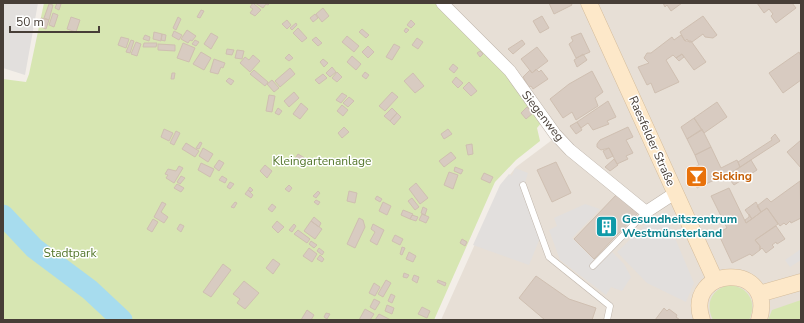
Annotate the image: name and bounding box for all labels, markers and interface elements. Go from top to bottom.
scale bar [10,8,99,34]
text: 50 m [16,14,44,30]
street label: Siegenweg [518,87,568,145]
street label: Raesfelder Straße [625,93,679,189]
park label: Kleingartenanlage [273,153,371,169]
bar icon: Sicking [683,163,709,189]
place label: Sicking [712,168,752,184]
place label: Gesundheitszentrum Westmünsterland [622,211,737,241]
building icon: Gesundheitszentrum Westmünsterland [593,213,619,239]
park label: Stadtpark [44,245,97,261]

